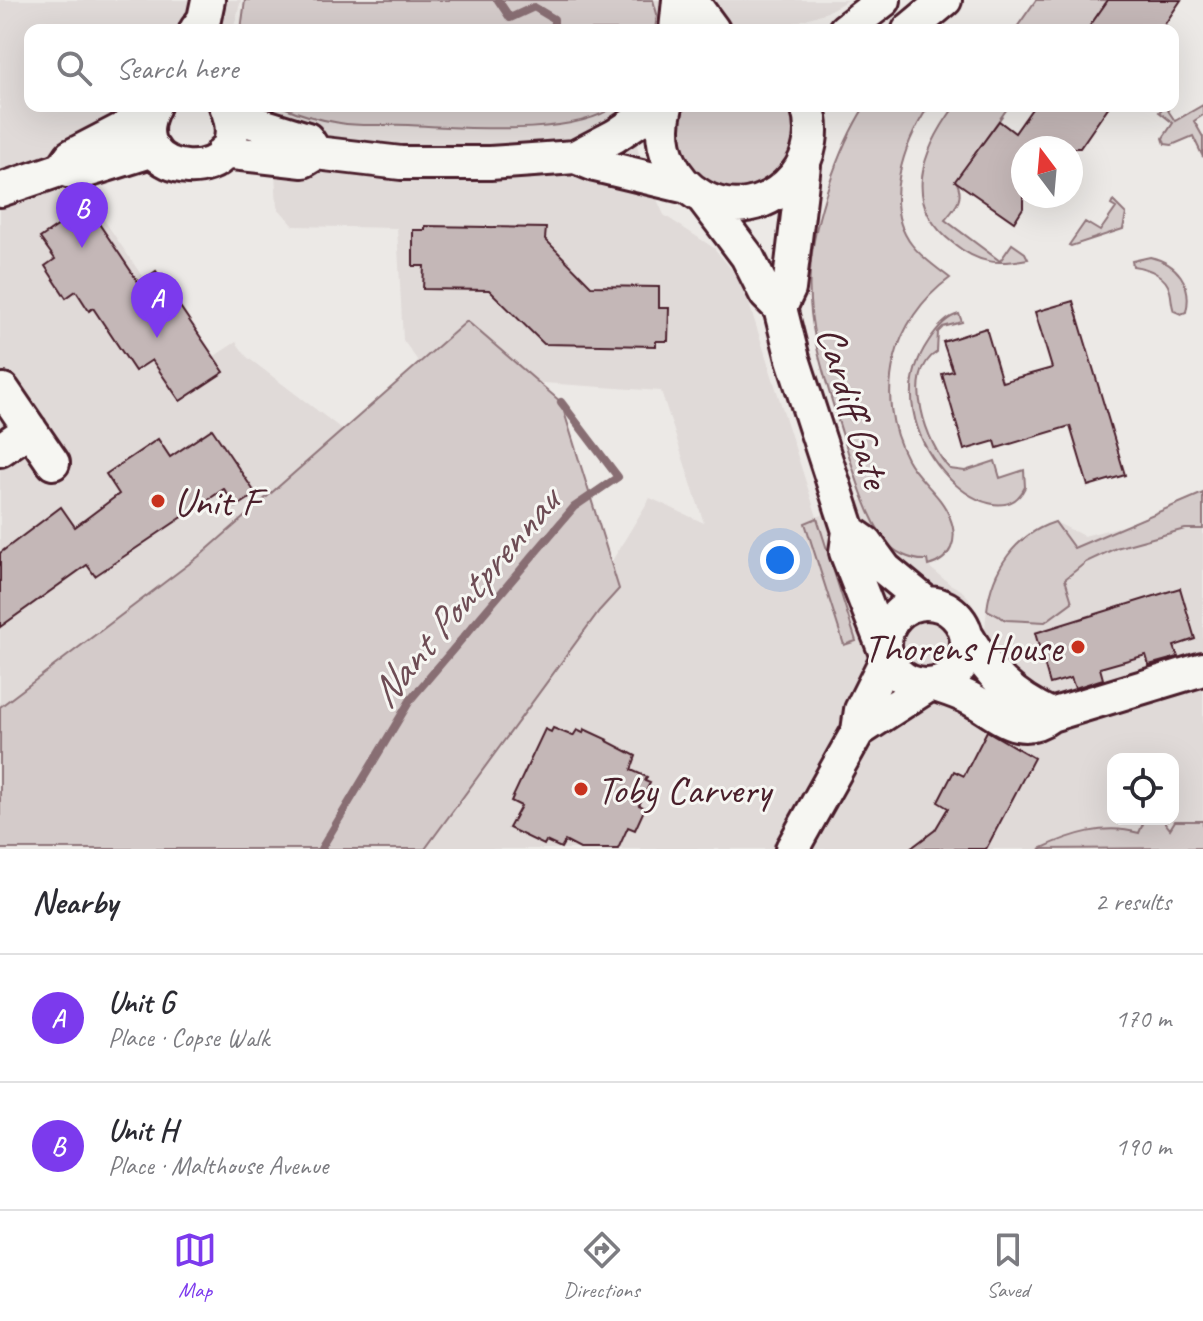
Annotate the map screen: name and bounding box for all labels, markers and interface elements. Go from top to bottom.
search box [24,24,1179,112]
icon: search [52,46,96,90]
text: Search here [116,49,238,87]
north arrow [1011,136,1083,208]
pin: B [56,182,108,248]
pin: A [131,272,183,338]
street label: Cardiff Gate [805,321,902,497]
water label: Nant Pontprennau [357,473,575,718]
place label: Unit F [174,477,268,527]
marker: Unit F [149,492,167,510]
your location [760,540,800,580]
place label: Thorens House [863,623,1065,673]
marker: Thorens House [1069,638,1087,656]
map controls [1107,753,1179,825]
button: locate [1107,753,1179,825]
place label: Toby Carvery [597,765,774,815]
marker: Toby Carvery [572,780,590,798]
text: Nearby [32,880,118,923]
text: 2 results [1095,885,1171,918]
text: Unit G [108,983,174,1021]
text: A [51,1002,65,1035]
text: 170 m [1115,1002,1171,1035]
text: Place · Copse Walk [108,1021,269,1054]
text: Unit H [108,1111,177,1149]
text: B [51,1130,65,1163]
text: 190 m [1115,1130,1171,1163]
text: Place · Malthouse Avenue [108,1149,328,1182]
tab: Map [173,1228,217,1304]
tab: Directions [563,1228,640,1304]
tab: Saved [986,1228,1030,1304]

